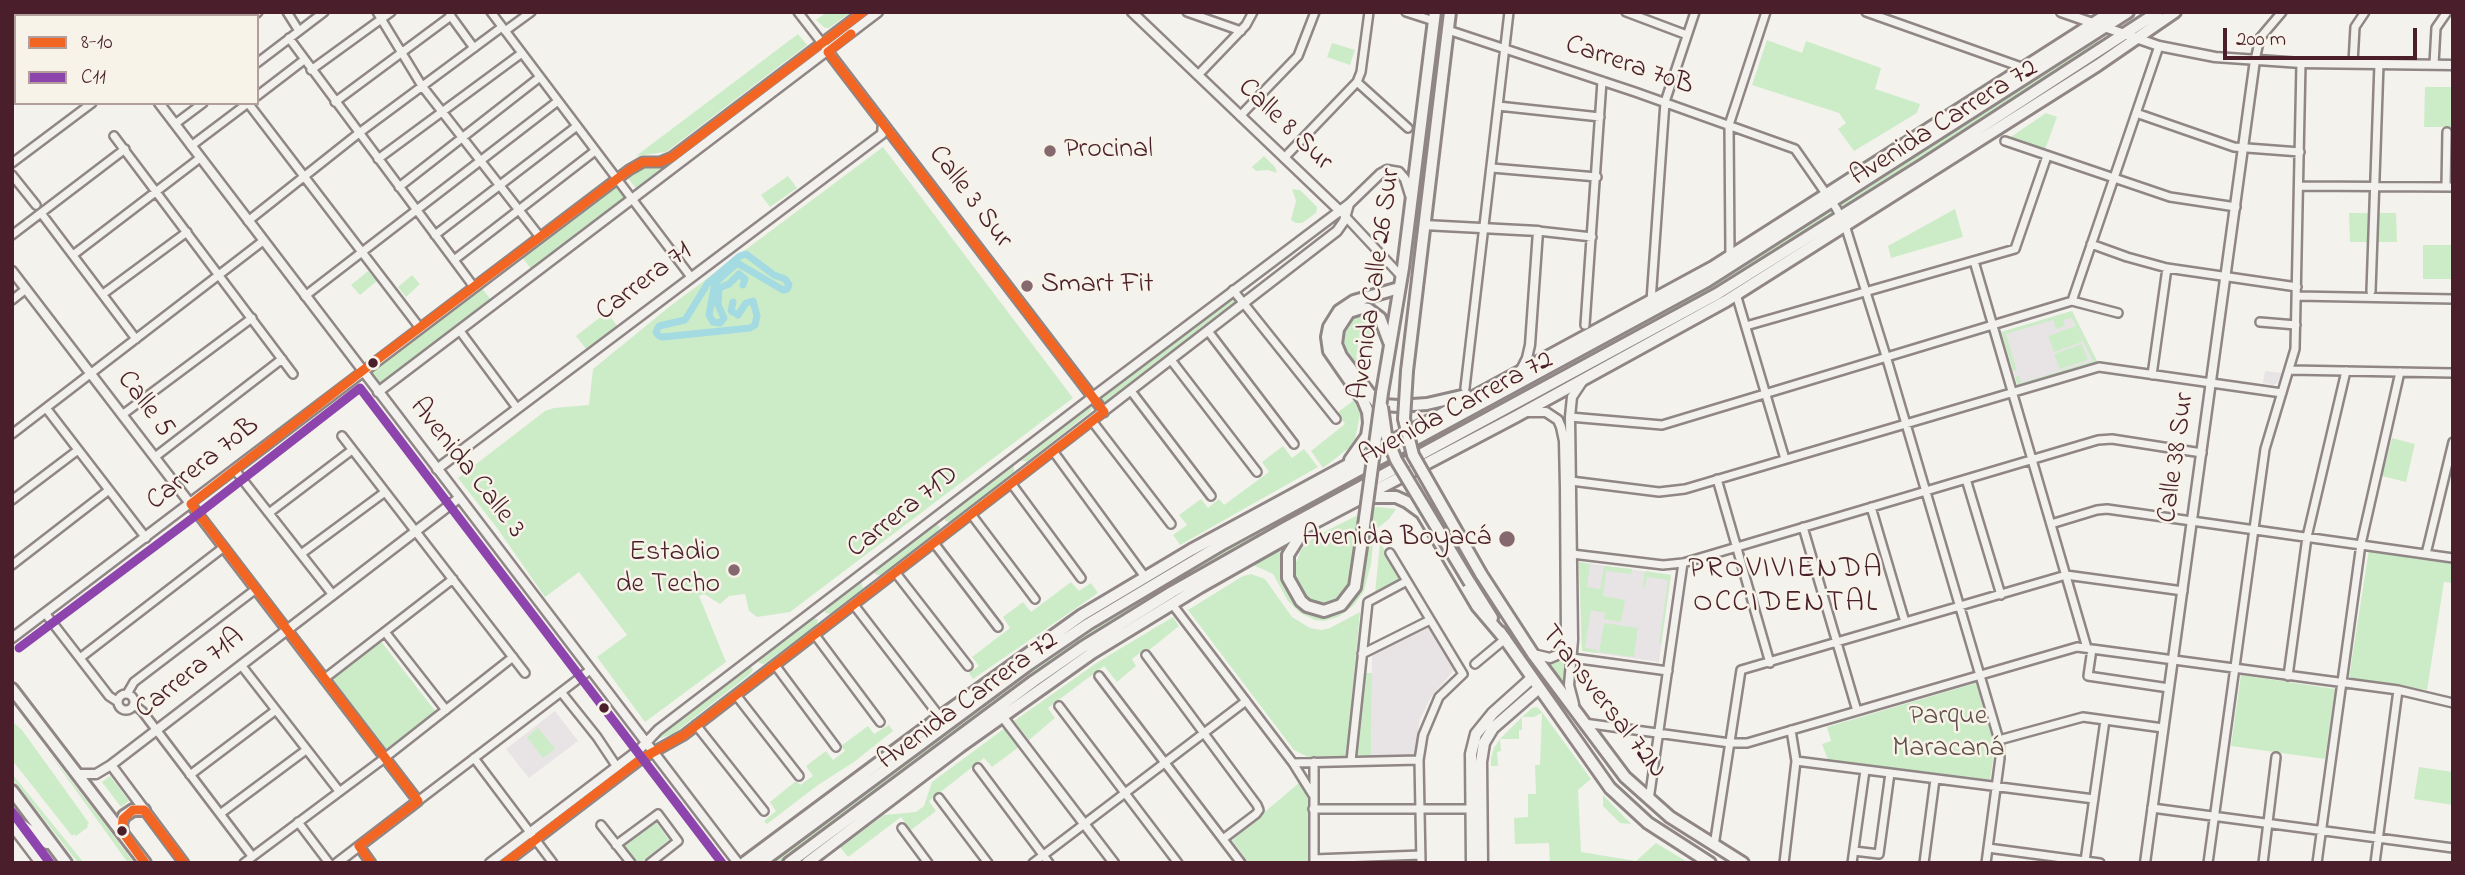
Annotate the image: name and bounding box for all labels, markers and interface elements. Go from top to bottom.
legend [14,14,259,105]
scale bar [2227,14,2421,58]
text: 200 m [2236,25,2286,55]
text: 8-10 [81,28,113,58]
street label: Carrera 70B [1560,29,1698,105]
street label: Avenida Carrera 72 [1845,53,2045,195]
text: C11 [81,63,106,93]
street label: Calle 8 Sur [1229,72,1339,180]
place label: Procinal [1064,134,1153,168]
street label: Calle 3 Sur [919,140,1019,256]
marker: Procinal [1042,143,1058,159]
street label: Avenida Calle 26 Sur [1344,166,1410,402]
street label: Carrera 71 [590,236,700,330]
place label: Smart Fit [1041,269,1154,303]
marker: Smart Fit [1019,278,1035,294]
street label: Avenida Carrera 72 [1354,345,1560,475]
unlabelled marker [366,356,380,370]
street label: Calle 5 [108,365,180,445]
street label: Calle 38 Sur [2152,391,2204,525]
street label: Avenida Calle 3 [401,392,531,546]
street label: Carrera 70B [141,411,267,519]
street label: Carrera 71D [842,459,966,567]
place label: Avenida Boyacá [1302,522,1491,556]
marker: Avenida Boyacá [1497,529,1517,549]
place label: Estadio de Techo [616,537,720,603]
district label: PROVIVIENDA OCCIDENTAL [1690,553,1882,624]
marker: Estadio de Techo [726,562,742,578]
street label: Transversal 72N [1531,619,1673,787]
street label: Carrera 71A [130,622,252,728]
street label: Avenida Carrera 72 [872,625,1066,779]
unlabelled marker [597,701,611,715]
park label: Parque Maracaná [1892,701,2004,767]
unlabelled marker [115,824,129,838]

